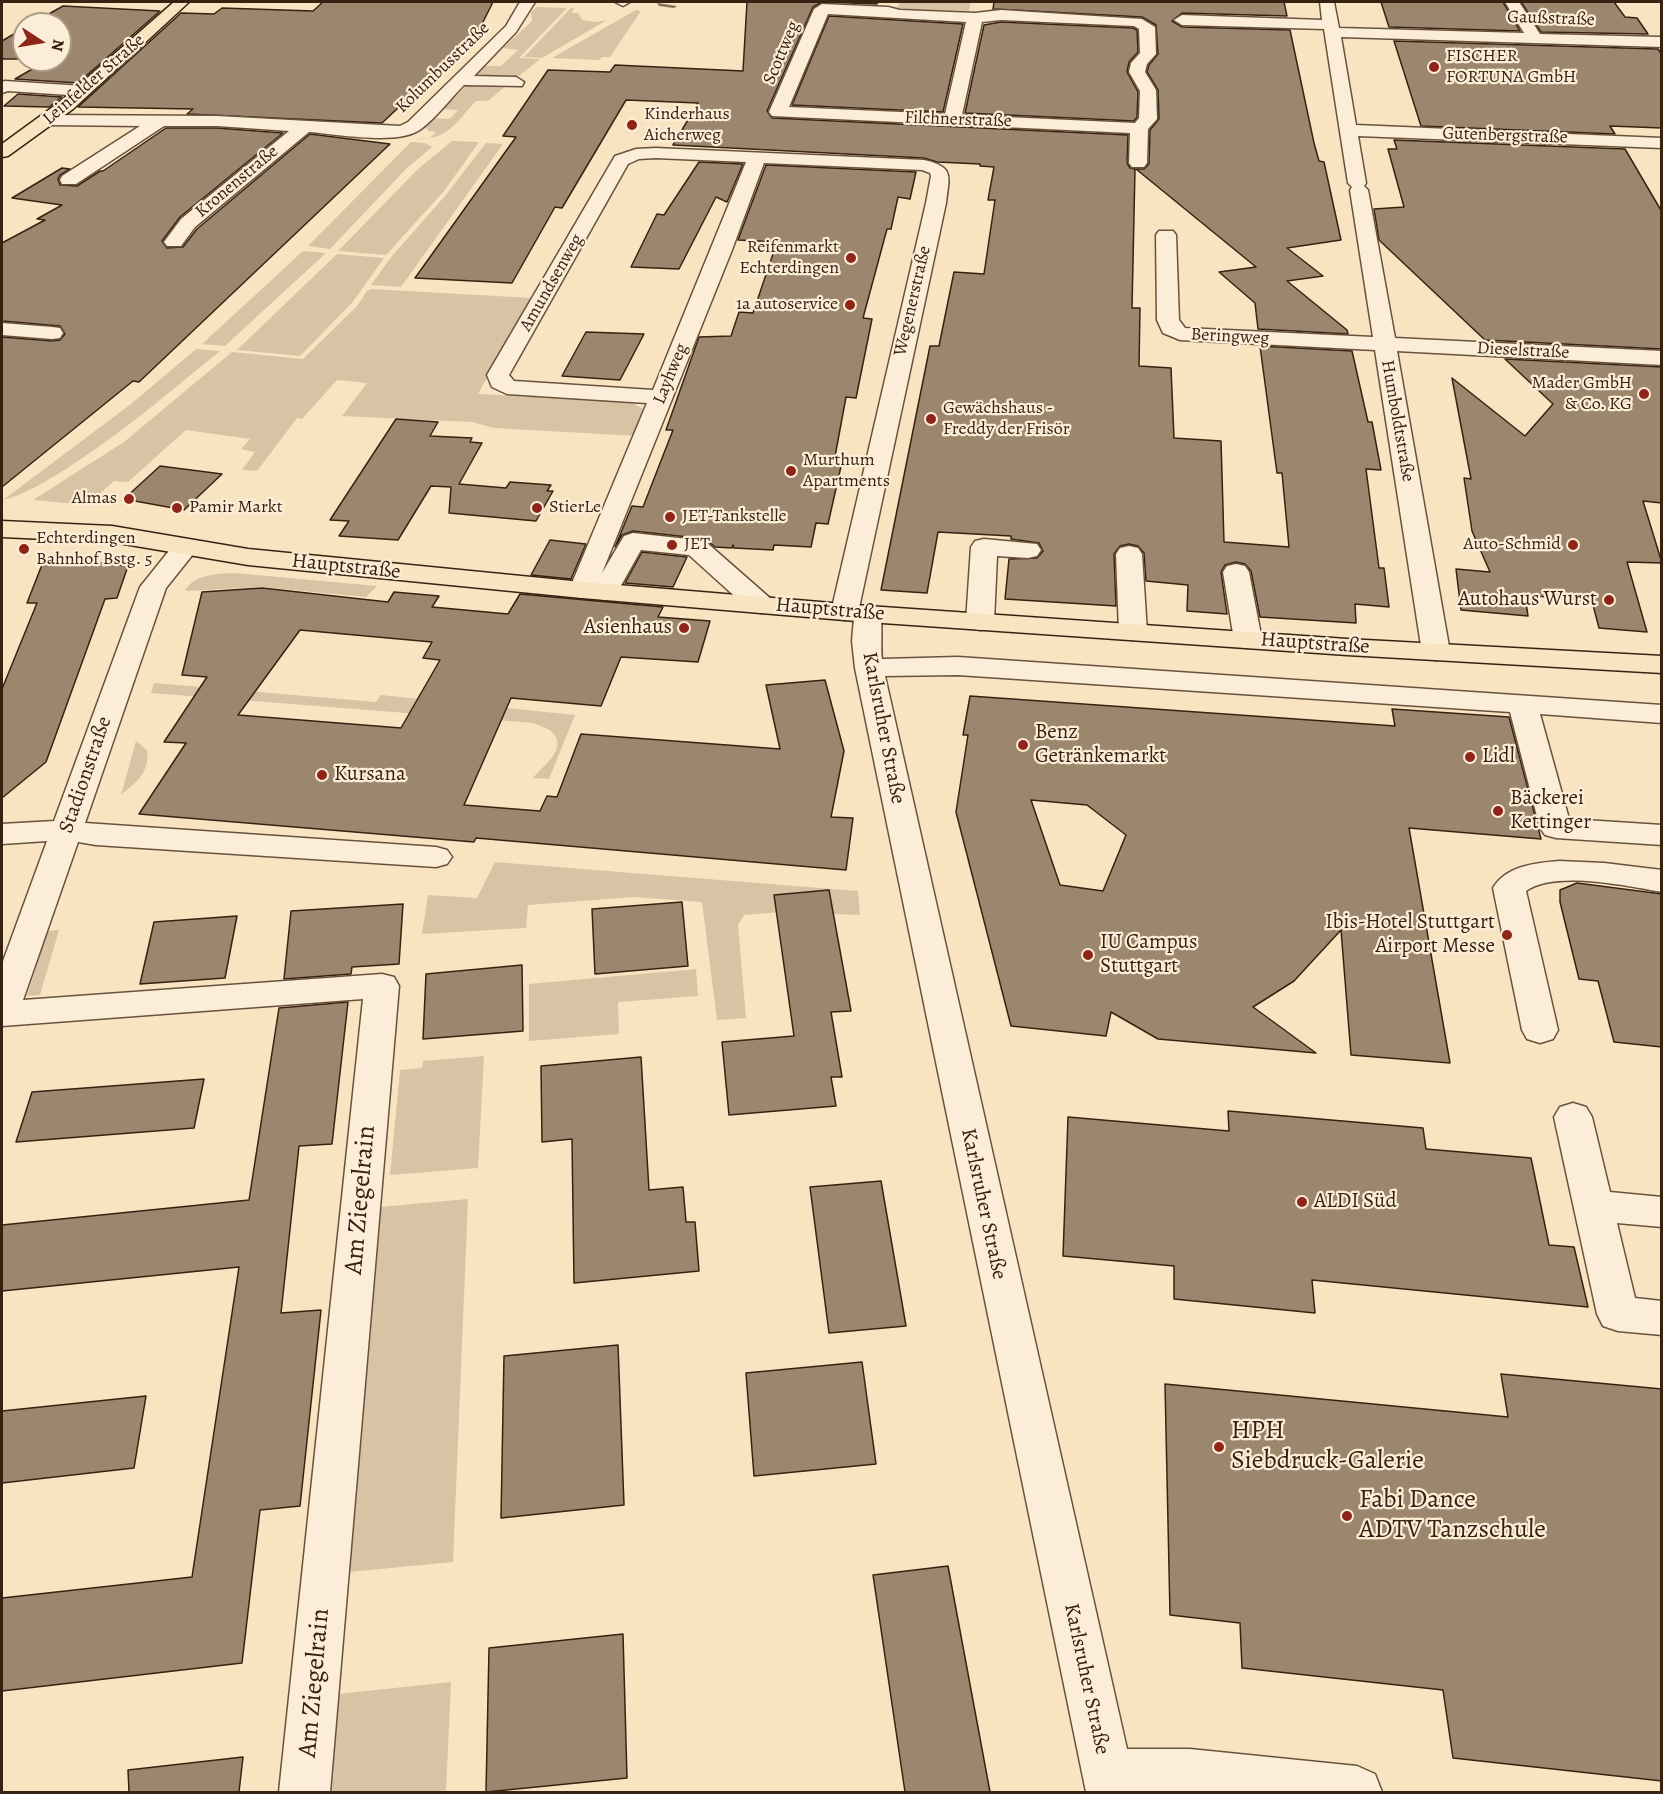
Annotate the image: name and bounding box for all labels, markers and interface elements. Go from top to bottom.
street label: Gaußstraße [1507,7,1595,31]
north arrow [12,12,72,72]
street label: Kolumbusstraße [392,18,494,118]
street label: Scottweg [759,18,805,88]
street label: Leinfelder Straße [39,30,149,130]
text: N [46,37,70,53]
place label: FISCHER FORTUNA GmbH [1446,46,1576,88]
marker: FISCHER FORTUNA GmbH [1427,60,1441,74]
place label: Kinderhaus Aicherweg [644,104,730,146]
street label: Filchnerstraße [904,107,1012,133]
marker: Kinderhaus Aicherweg [625,118,639,132]
street label: Gutenbergstraße [1442,123,1568,149]
street label: Kronenstraße [191,141,283,223]
street label: Amundsenweg [516,231,588,335]
place label: Reifenmarkt Echterdingen [739,237,839,280]
street label: Wegenerstraße [890,244,936,358]
marker: Reifenmarkt Echterdingen [844,251,858,265]
place label: 1a autoservice [736,294,838,316]
marker: 1a autoservice [843,298,857,312]
street label: Beringweg [1190,324,1270,350]
street label: Dieselstraße [1476,338,1570,364]
street label: Layhweg [649,340,693,408]
street label: Humboldtstraße [1376,358,1418,484]
place label: Mader GmbH & Co. KG [1531,373,1632,416]
marker: Mader GmbH & Co. KG [1637,387,1651,401]
place label: Gewächshaus - Freddy der Frisör [943,398,1070,440]
marker: Gewächshaus - Freddy der Frisör [924,412,938,426]
place label: Murthum Apartments [803,450,890,492]
marker: Murthum Apartments [784,464,798,478]
place label: Almas [72,488,117,510]
marker: Almas [122,492,136,506]
place label: Pamir Markt [189,497,283,519]
place label: StierLe [549,497,601,519]
marker: Pamir Markt [170,501,184,515]
marker: StierLe [530,501,544,515]
place label: JET-Tankstelle [682,506,787,528]
marker: JET-Tankstelle [663,510,677,524]
place label: Echterdingen Bahnhof Bstg. 5 [36,528,152,570]
place label: JET [684,534,710,556]
place label: Auto-Schmid [1463,534,1561,556]
marker: JET [665,538,679,552]
marker: Auto-Schmid [1566,538,1580,552]
marker: Echterdingen Bahnhof Bstg. 5 [17,542,31,556]
street label: Hauptstraße [290,549,402,585]
place label: Autohaus Wurst [1458,587,1597,613]
street label: Hauptstraße [774,593,886,627]
marker: Autohaus Wurst [1602,593,1616,607]
place label: Asienhaus [584,615,672,641]
marker: Asienhaus [677,621,691,635]
street label: Hauptstraße [1260,628,1370,660]
street label: Karlsruher Straße [856,650,910,806]
street label: Stadionstraße [54,713,118,837]
place label: Benz Getränkemarkt [1035,720,1166,770]
marker: Benz Getränkemarkt [1016,738,1030,752]
place label: Lidl [1482,744,1515,770]
marker: Lidl [1463,750,1477,764]
place label: Kursana [334,762,406,788]
marker: Kursana [315,768,329,782]
place label: Bäckerei Kettinger [1510,786,1591,836]
marker: Bäckerei Kettinger [1491,804,1505,818]
place label: Ibis-Hotel Stuttgart Airport Messe [1325,910,1495,960]
marker: Ibis-Hotel Stuttgart Airport Messe [1500,928,1514,942]
place label: IU Campus Stuttgart [1100,930,1197,980]
marker: IU Campus Stuttgart [1081,948,1095,962]
street label: Am Ziegelrain [339,1124,383,1276]
street label: Karlsruher Straße [955,1126,1011,1282]
place label: ALDI Süd [1314,1189,1397,1215]
marker: ALDI Süd [1295,1195,1309,1209]
place label: HPH Siebdruck-Galerie [1231,1416,1424,1478]
marker: HPH Siebdruck-Galerie [1212,1440,1226,1454]
place label: Fabi Dance ADTV Tanzschule [1359,1485,1546,1546]
marker: Fabi Dance ADTV Tanzschule [1340,1509,1354,1523]
street label: Karlsruher Straße [1058,1601,1114,1757]
street label: Am Ziegelrain [293,1607,337,1759]

